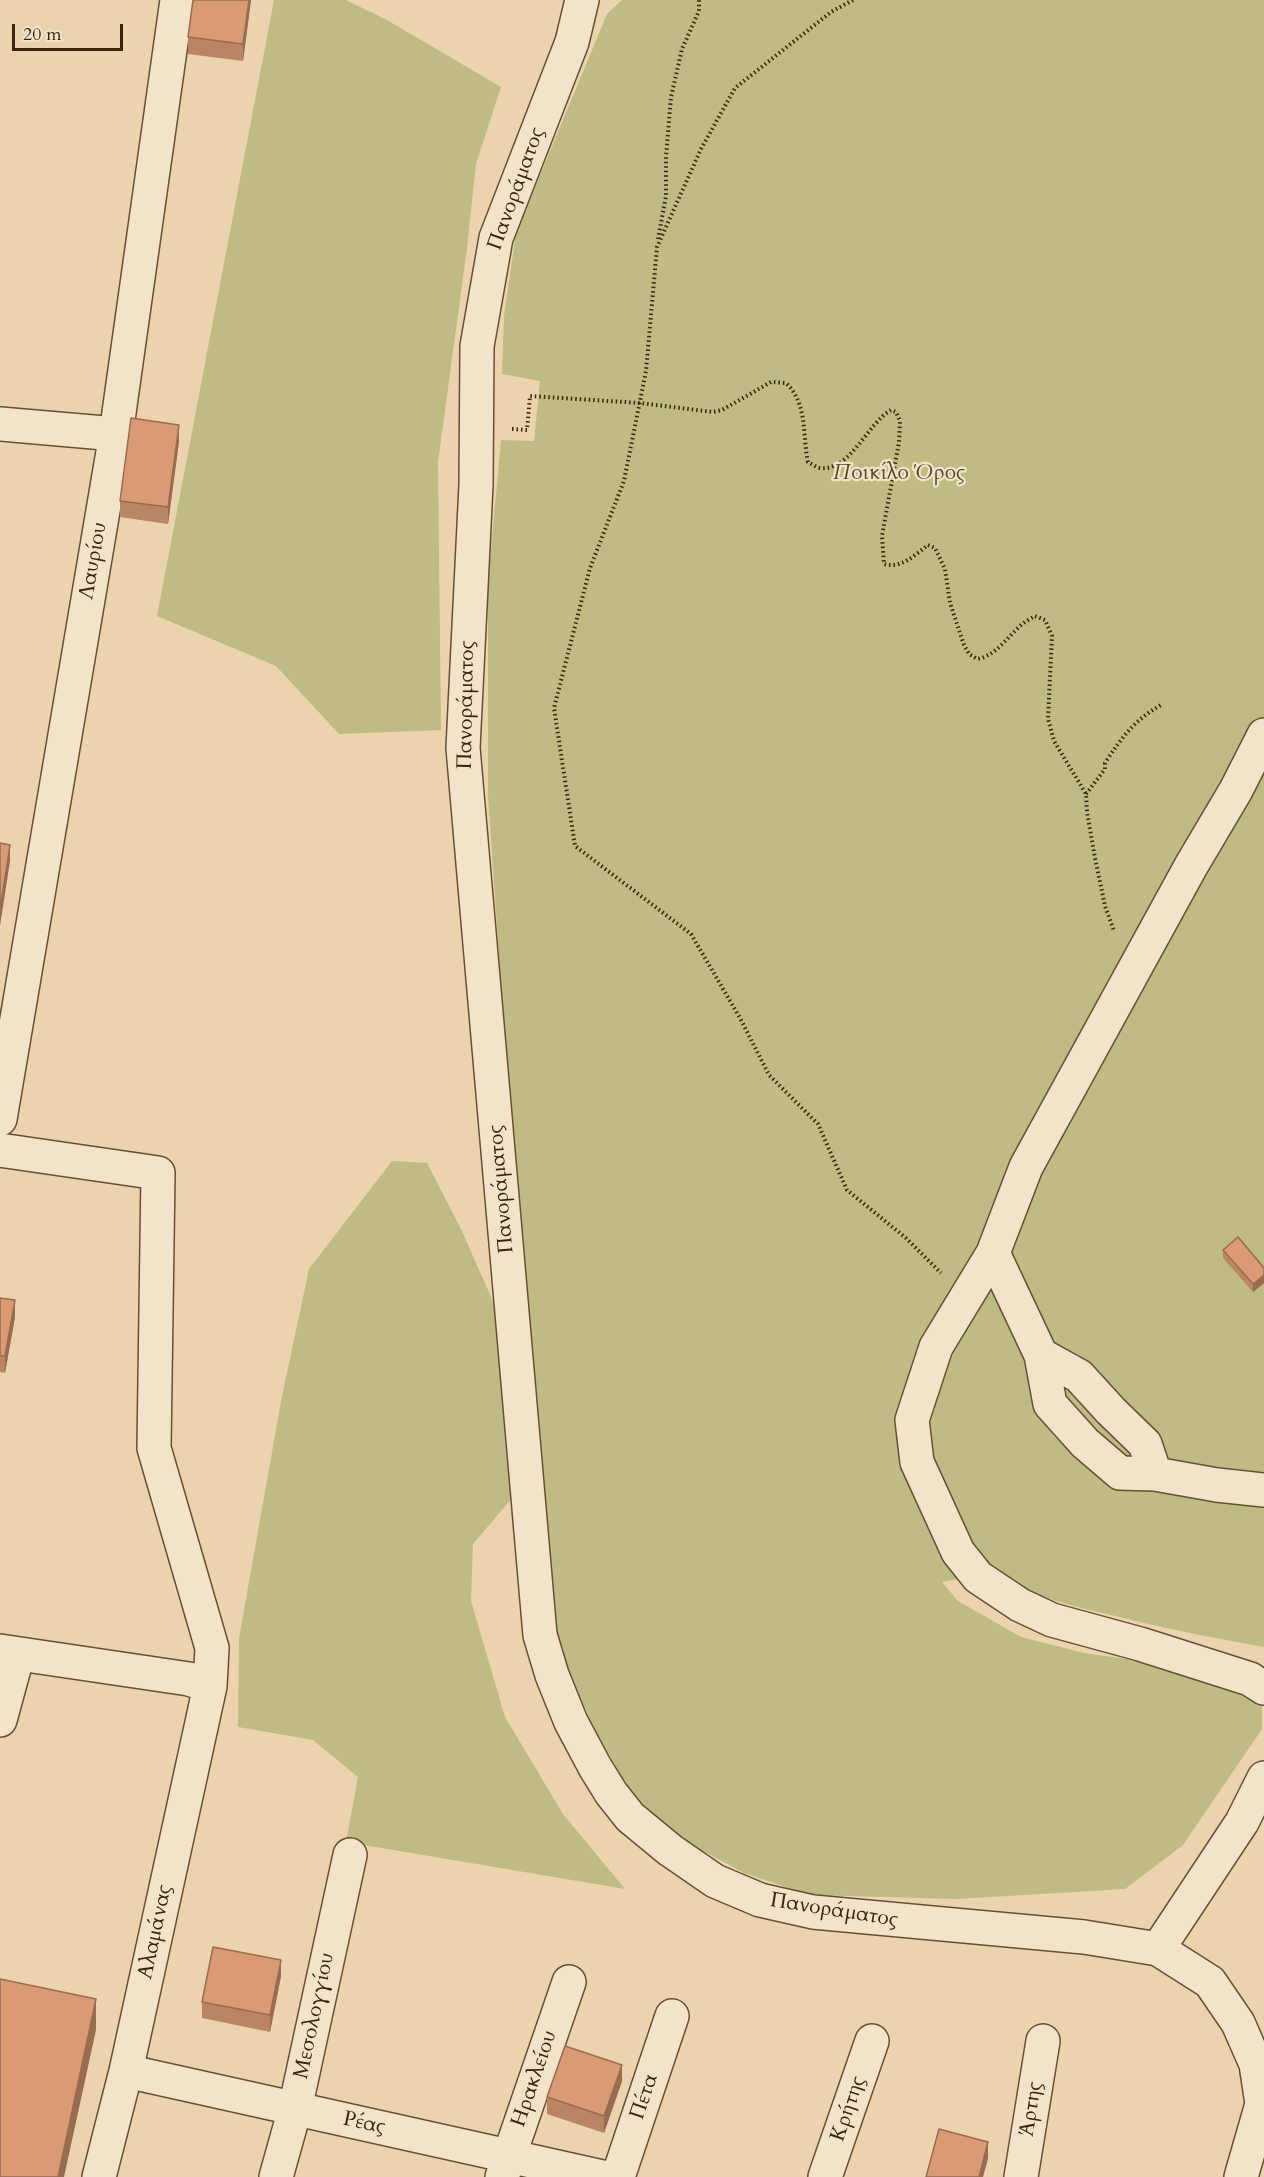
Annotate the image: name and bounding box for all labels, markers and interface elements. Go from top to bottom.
scale bar [15,12,126,50]
text: 20 m [23,22,62,47]
street label: Πανοράματος [483,124,551,254]
park label: Ποικίλο Όρος [833,461,965,487]
street label: Λαυρίου [75,520,113,602]
street label: Πανοράματος [453,640,481,770]
street label: Πανοράματος [484,1124,520,1254]
street label: Αλαμάνας [134,1882,178,1982]
street label: Πανοράματος [768,1888,900,1934]
street label: Μεσολογγίου [289,1951,341,2081]
street label: Ηρακλείου [507,2028,563,2130]
street label: Πέτα [626,2071,664,2123]
street label: Κρήτης [826,2073,872,2145]
street label: Άρτης [1015,2080,1049,2138]
street label: Ρέας [341,2107,387,2141]

